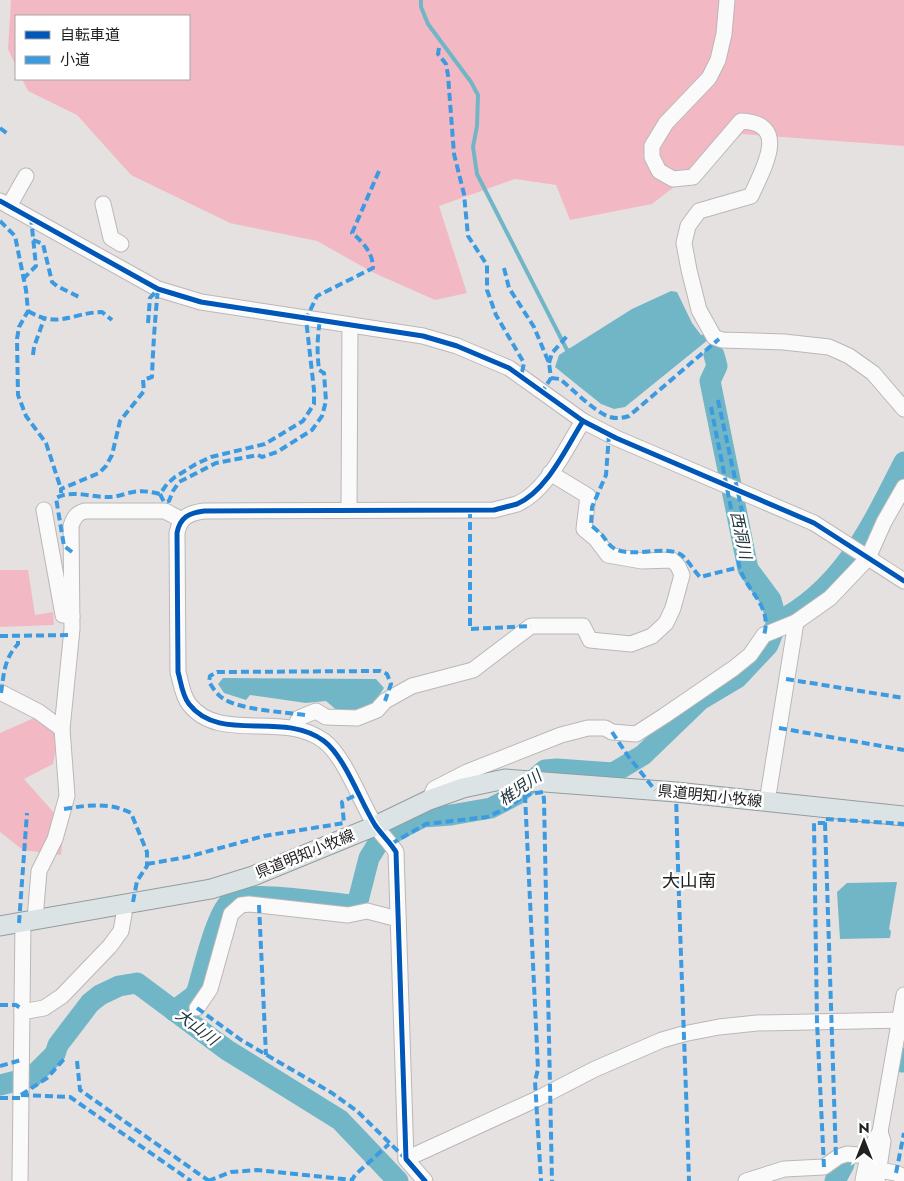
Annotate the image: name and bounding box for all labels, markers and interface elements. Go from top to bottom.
legend [15,15,190,80]
text: 自転車道 [60,24,120,46]
text: 小道 [60,49,90,71]
water label: 西洞川 [725,509,758,563]
water label: 椎児川 [494,764,548,811]
street label: 県道明知小牧線 [657,780,763,812]
street label: 県道明知小牧線 [252,824,358,884]
district label: 大山南 [662,868,716,894]
water label: 大山川 [171,1003,225,1052]
north arrow [839,1116,889,1166]
text: N [858,1118,870,1138]

